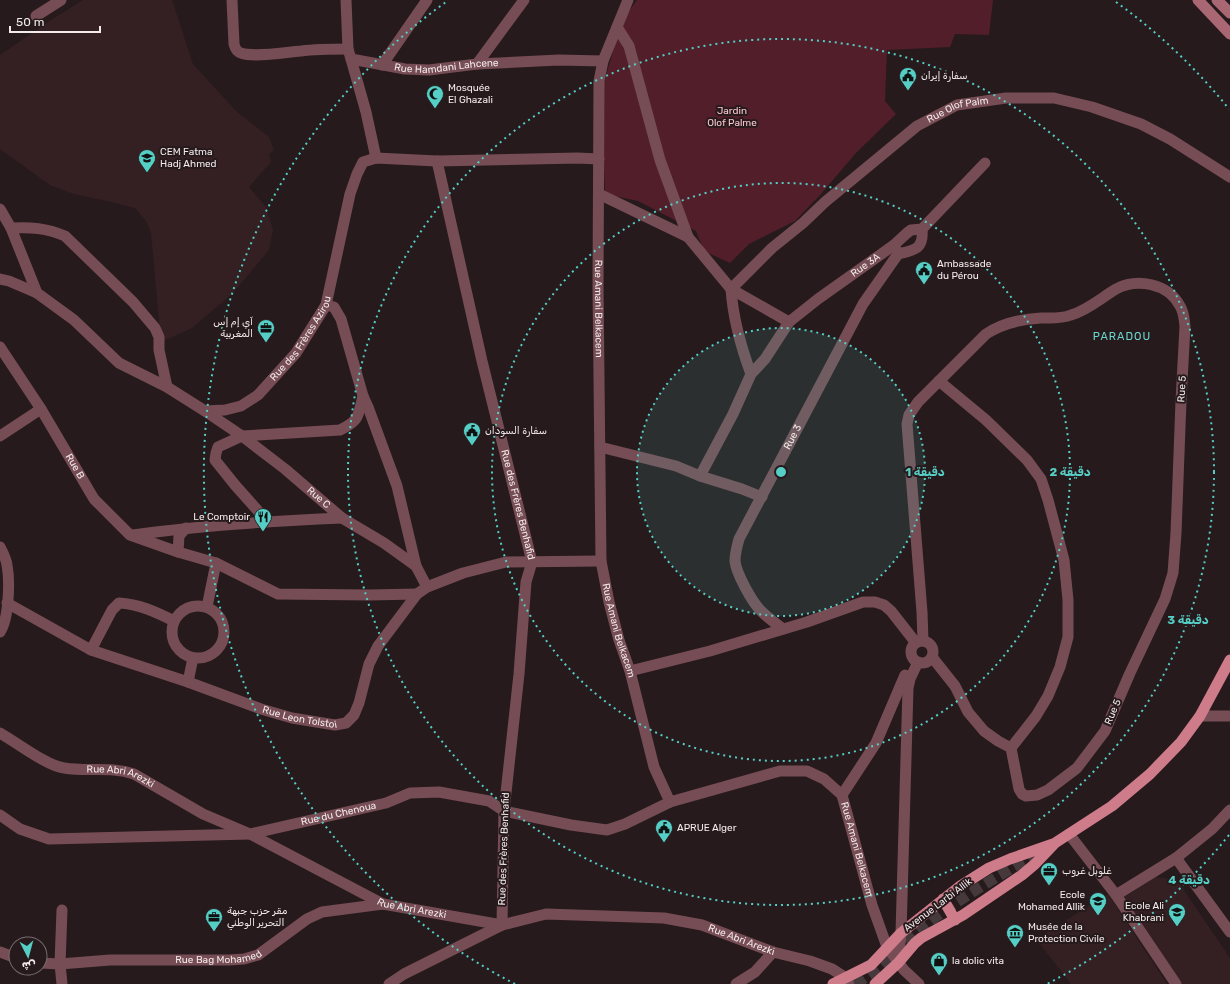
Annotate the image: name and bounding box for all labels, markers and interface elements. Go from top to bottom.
scale bar [10,8,100,34]
text: 50 m [16,15,44,29]
street label: Rue Hamdani Lahcene [393,57,499,76]
public building icon: سفارة إيران [898,66,918,91]
place label: سفارة إيران [921,70,967,82]
place label: Mosquée El Ghazali [448,82,493,106]
mosque icon: Mosquée El Ghazali [425,84,445,109]
street label: Rue Olof Palm [925,95,989,126]
park label: Jardin Olof Palme [707,105,757,129]
place label: CEM Fatma Hadj Ahmed [160,146,217,170]
school or university icon: CEM Fatma Hadj Ahmed [137,148,157,173]
street label: Rue 3A [848,251,883,280]
place label: Ambassade du Pérou [937,258,992,282]
street label: Rue Amani Belkacem [592,260,605,358]
public building icon: Ambassade du Pérou [914,260,934,285]
street label: Rue des Frères Azirou [268,295,334,383]
place label: آي إم إس المغربية [213,316,253,340]
office icon: آي إم إس المغربية [256,318,276,343]
district label: PARADOU [1093,330,1151,343]
street label: Rue 5 [1175,375,1189,403]
public building icon: سفارة السودان [462,421,482,446]
street label: Rue 3 [781,422,804,452]
place label: سفارة السودان [485,425,547,437]
street label: Rue des Frères Benhafid [498,448,537,561]
street label: Rue B [63,452,87,482]
centre of rings [774,465,788,479]
text: 1 دقيقة [905,465,945,479]
text: 2 دقيقة [1049,465,1091,479]
street label: Rue C [304,484,333,511]
restaurant icon: Le Comptoir [253,507,273,532]
place label: Le Comptoir [193,511,250,523]
street label: Rue Amani Belkacem [599,582,637,679]
text: 3 دقيقة [1167,613,1209,627]
street label: Rue 5 [1102,697,1124,727]
street label: Rue Leon Tolstoi [261,704,338,731]
street label: Rue Abri Arezki [87,763,156,790]
street label: Rue des Frères Benhafid [496,792,512,906]
street label: Rue du Chenoua [300,799,377,828]
street label: Rue Amani Belkacem [838,801,876,898]
public building icon: APRUE Alger [654,818,674,843]
place label: APRUE Alger [677,822,737,834]
office icon: غلوبل غروب [1039,861,1059,886]
place label: غلوبل غروب [1062,865,1112,877]
text: 4 دقيقة [1168,873,1210,887]
street label: Avenue Larbi Allik [902,875,975,935]
place label: Ecole Mohamed Allik [1018,889,1086,913]
school or university icon: Ecole Mohamed Allik [1088,891,1108,916]
street label: Rue Abri Arezki [375,896,447,921]
place label: Ecole Ali Khabrani [1123,900,1164,924]
school or university icon: Ecole Ali Khabrani [1167,902,1187,927]
place label: مقر حزب جبهة التحرير الوطني [227,905,288,931]
office icon: مقر حزب جبهة التحرير الوطني [204,907,224,932]
place label: Musée de la Protection Civile [1028,921,1105,945]
street label: Rue Abri Arezki [706,922,776,958]
museum icon: Musée de la Protection Civile [1005,923,1025,948]
north arrow [8,936,48,976]
street label: Rue Bag Mohamed [175,948,265,966]
shop icon: la dolic vita [929,951,949,976]
place label: la dolic vita [952,955,1004,967]
text: ش [21,958,37,973]

